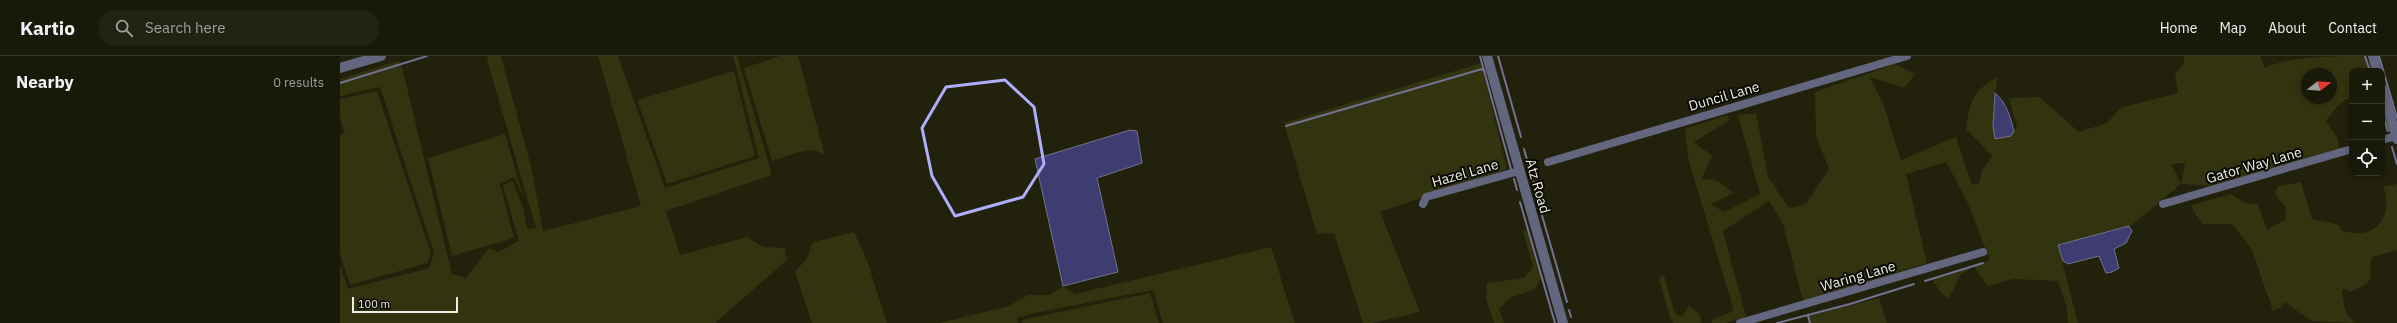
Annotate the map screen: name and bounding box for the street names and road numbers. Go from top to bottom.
street label: Duncil Lane [1686,77,1762,115]
street label: Gator Way Lane [2204,143,2304,187]
street label: Hazel Lane [1430,155,1501,191]
street label: Atz Road [1522,157,1554,215]
street label: Waring Lane [1818,257,1898,295]

